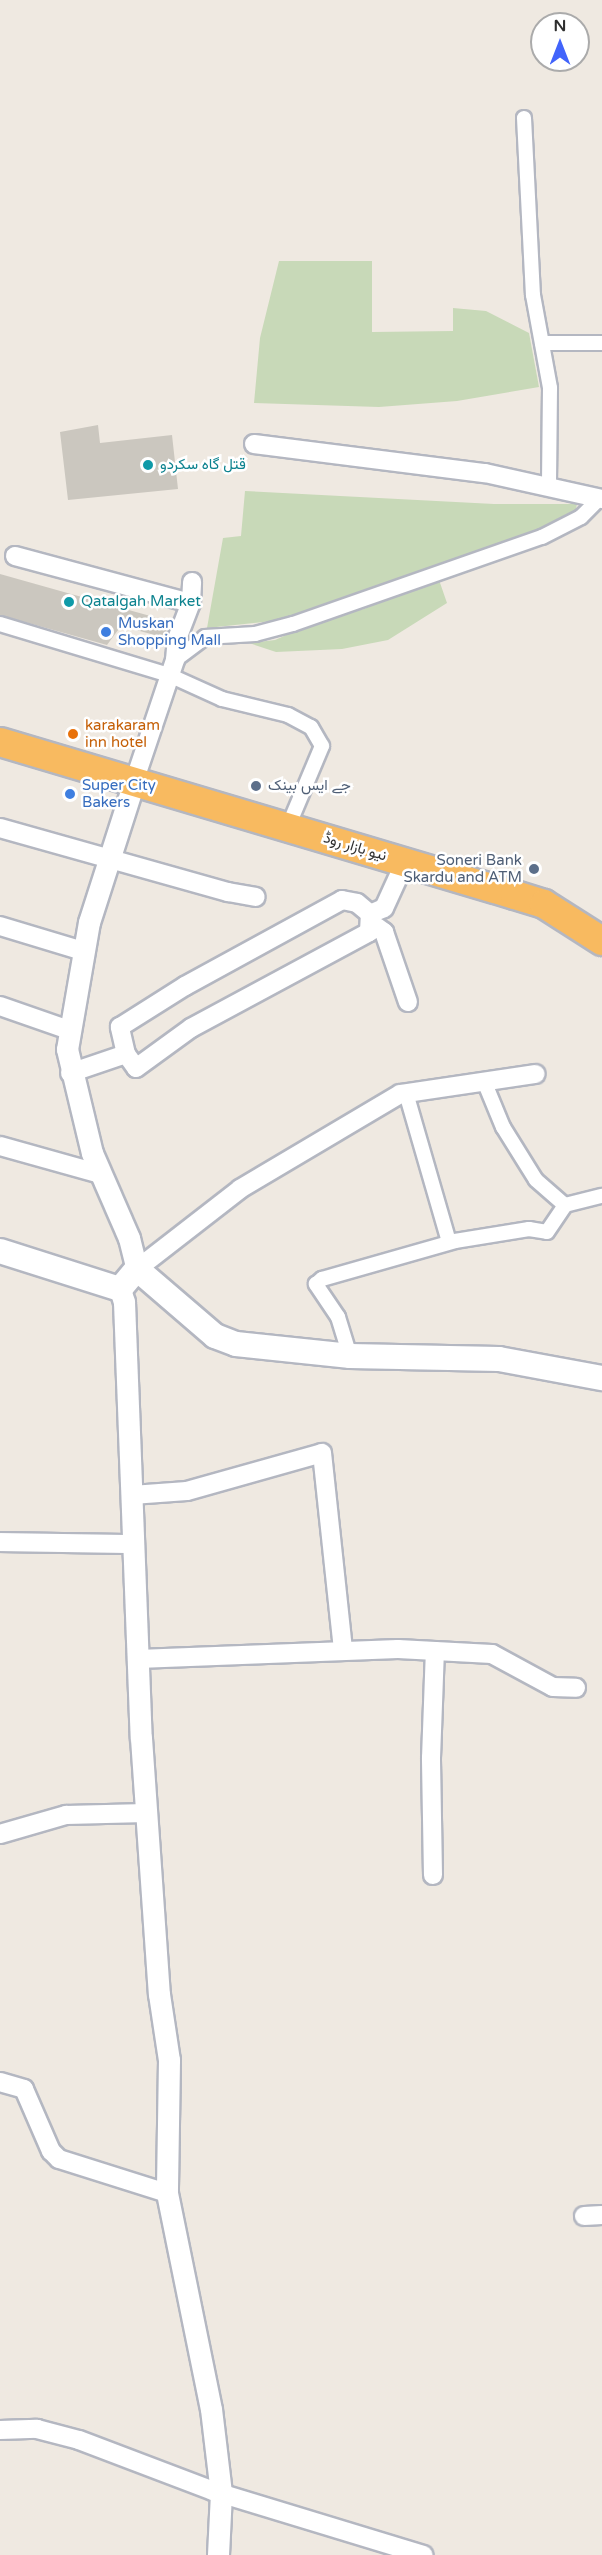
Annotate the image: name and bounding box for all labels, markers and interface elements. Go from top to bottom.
north arrow [530,12,590,72]
text: N [554,16,566,36]
place label: قتل گاہ سکردو [160,456,246,474]
marker: قتل گاہ سکردو [141,458,155,472]
place label: Qatalgah Market [81,593,201,611]
marker: Qatalgah Market [62,595,76,609]
place label: Muskan Shopping Mall [118,614,221,649]
marker: Muskan Shopping Mall [99,625,113,639]
place label: karakaram inn hotel [85,716,160,751]
marker: karakaram inn hotel [66,727,80,741]
place label: Super City Bakers [82,776,156,811]
place label: جے ایس بینک [268,777,351,795]
marker: جے ایس بینک [249,779,263,793]
marker: Super City Bakers [63,787,77,801]
street label: نیو بازار روڈ [321,829,389,865]
place label: Soneri Bank Skardu and ATM [404,851,522,886]
marker: Soneri Bank Skardu and ATM [527,862,541,876]

